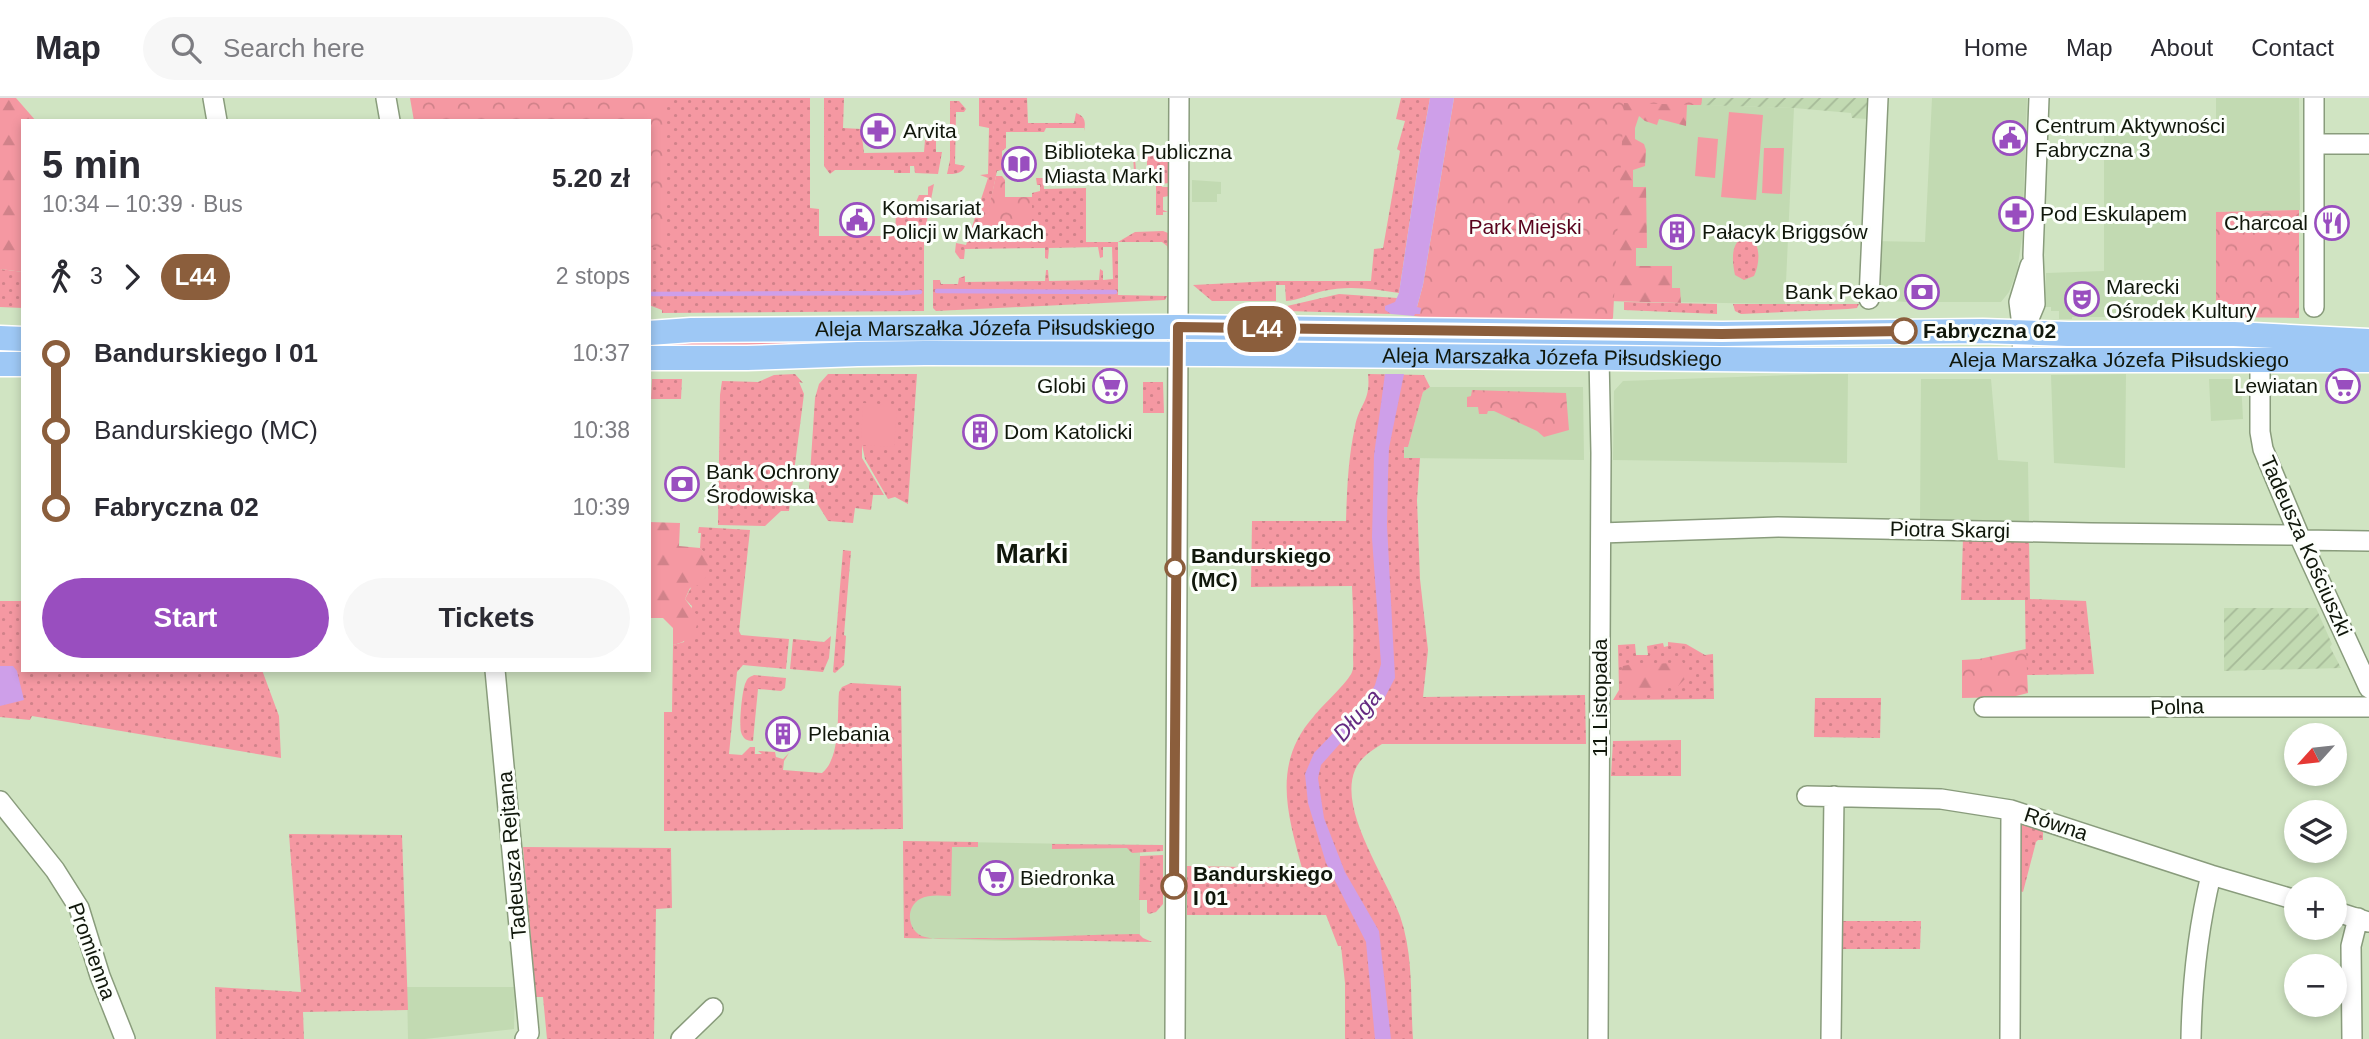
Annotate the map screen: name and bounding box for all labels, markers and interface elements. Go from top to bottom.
search box [143,17,633,80]
text: Map [35,29,101,66]
icon: search [167,29,205,67]
text: Search here [223,33,365,63]
text: Home [1964,34,2028,61]
text: Map [2066,34,2113,61]
text: About [2151,34,2213,61]
text: Contact [2251,34,2334,61]
pharmacy icon: Arvita [859,112,897,150]
place label: Centrum Aktywności Fabryczna 3 [2035,114,2225,161]
place label: Arvita [903,119,957,142]
public building icon: Centrum Aktywności Fabryczna 3 [1991,119,2029,157]
place label: Biblioteka Publiczna Miasta Marki [1044,140,1232,187]
text: 5 min [42,144,141,186]
library icon: Biblioteka Publiczna Miasta Marki [1000,145,1038,183]
text: 5.20 zł [552,163,630,193]
text: 10:34 – 10:39 · Bus [42,191,243,217]
pharmacy icon: Pod Eskulapem [1997,195,2035,233]
place label: Komisariat Policji w Markach [882,196,1044,243]
public building icon: Komisariat Policji w Markach [838,201,876,239]
place label: Pod Eskulapem [2040,202,2187,225]
restaurant icon: Charcoal [2313,204,2351,242]
place label: Charcoal [2224,211,2308,234]
building icon: Pałacyk Briggsów [1658,213,1696,251]
park label: Park Miejski [1468,215,1582,238]
place label: Pałacyk Briggsów [1702,220,1869,243]
icon: walk [42,258,80,296]
icon: forward [113,258,151,296]
text: 3 [90,263,103,289]
text: L44 [175,263,216,290]
text: 2 stops [556,263,630,289]
bank icon: Bank Pekao [1903,273,1941,311]
place label: Marecki Ośrodek Kultury [2106,275,2257,322]
place label: Bank Pekao [1785,280,1898,303]
theatre icon: Marecki Ośrodek Kultury [2063,280,2101,318]
line badge: L44 [1222,306,1302,352]
street label: Aleja Marszałka Józefa Piłsudskiego [815,315,1155,340]
text: L44 [1241,315,1283,342]
marker: Fabryczna 02 [1891,318,1917,344]
place label: Fabryczna 02 [1923,319,2056,342]
text: Bandurskiego I 01 [94,338,318,368]
text: 10:37 [572,340,630,366]
street label: Aleja Marszałka Józefa Piłsudskiego [1382,344,1722,370]
street label: Aleja Marszałka Józefa Piłsudskiego [1949,348,2289,371]
supermarket icon: Globi [1091,367,1129,405]
supermarket icon: Lewiatan [2324,367,2362,405]
place label: Globi [1037,374,1086,397]
place label: Lewiatan [2234,374,2318,397]
building icon: Dom Katolicki [961,413,999,451]
text: Bandurskiego (MC) [94,415,318,445]
text: 10:38 [572,417,630,443]
place label: Dom Katolicki [1004,420,1132,443]
street label: Tadeusza Kościuszki [2256,452,2357,640]
place label: Bank Ochrony Środowiska [706,460,840,507]
bank icon: Bank Ochrony Środowiska [663,465,701,503]
text: Fabryczna 02 [94,492,259,522]
text: 10:39 [572,494,630,520]
street label: Piotra Skargi [1890,517,2010,542]
district label: Marki [995,538,1069,569]
place label: Bandurskiego (MC) [1191,544,1331,591]
marker: Bandurskiego (MC) [1165,558,1185,578]
button: Start [42,578,329,658]
button: Tickets [343,578,630,658]
street label: 11 Listopada [1588,638,1611,757]
water label: Długa [1327,684,1387,746]
street label: Polna [2150,694,2205,719]
building icon: Plebania [764,715,802,753]
place label: Plebania [808,722,890,745]
north arrow [2284,723,2347,786]
map controls [2284,723,2347,1017]
street label: Tadeusza Rejtana [493,770,530,940]
button: layers [2284,800,2347,863]
street label: Równa [2022,802,2091,845]
supermarket icon: Biedronka [977,859,1015,897]
place label: Bandurskiego I 01 [1193,862,1333,909]
place label: Biedronka [1020,866,1115,889]
marker: Bandurskiego I 01 [1161,873,1187,899]
button: + [2284,877,2347,940]
street label: Promienna [64,899,121,1003]
button: − [2284,954,2347,1017]

